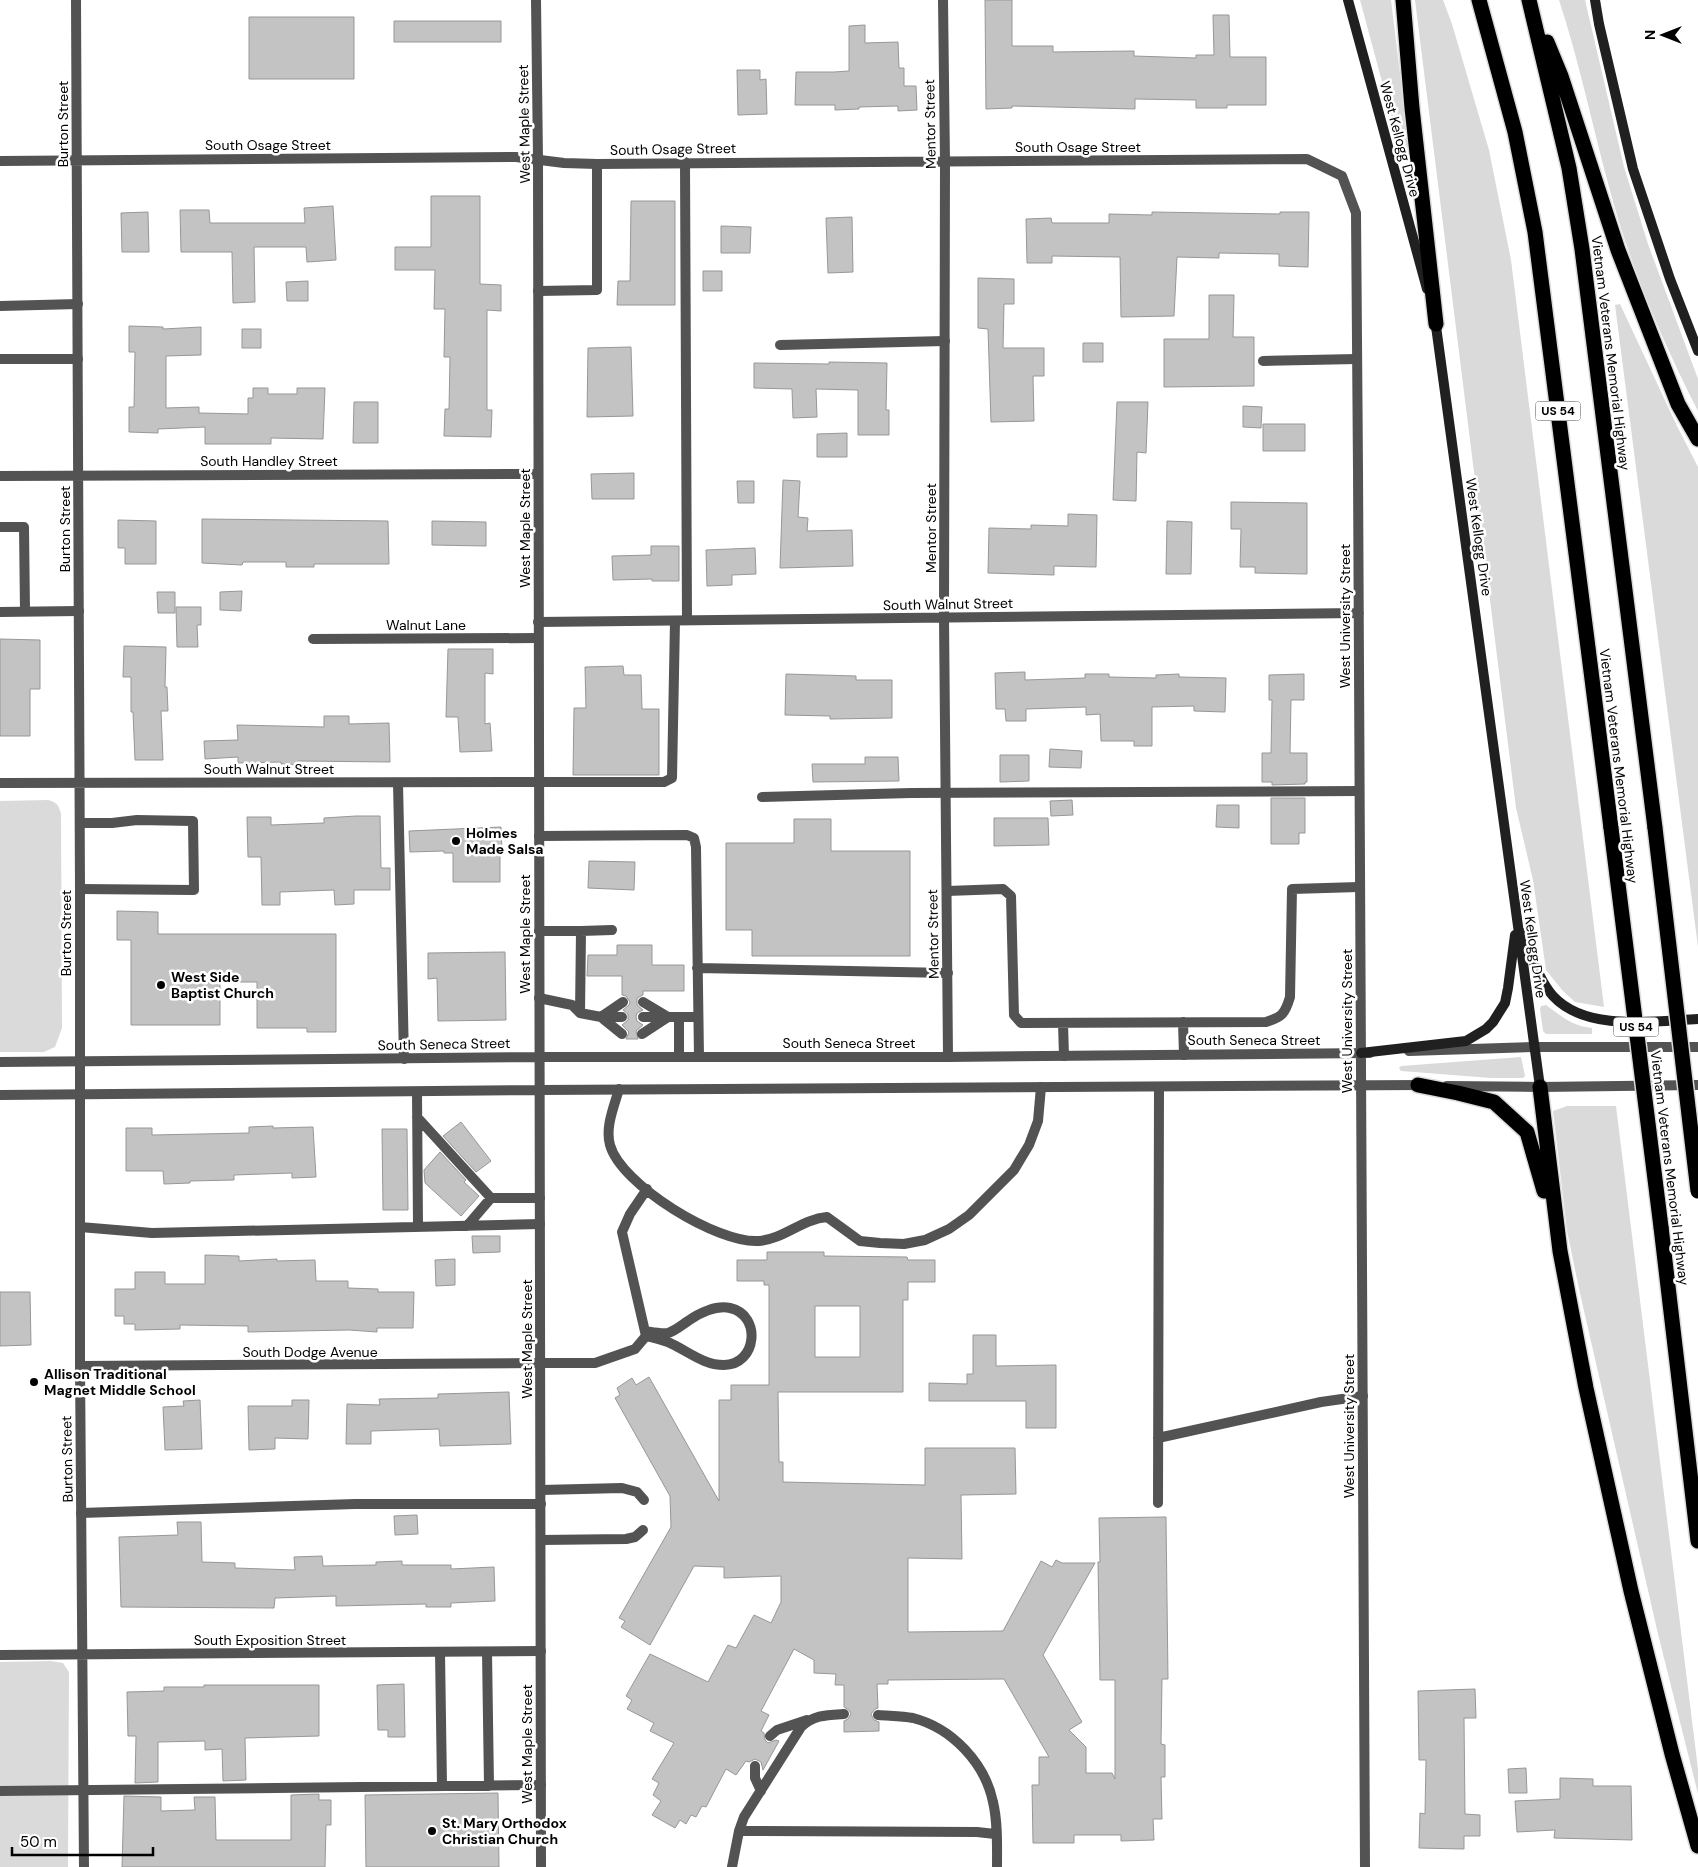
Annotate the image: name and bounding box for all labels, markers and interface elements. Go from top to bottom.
north arrow [1638,10,1688,60]
text: N [1641,30,1659,40]
street label: West Maple Street [514,64,534,184]
street label: Mentor Street [920,79,940,169]
street label: West Kellogg Drive [1376,79,1424,199]
street label: Burton Street [54,81,72,167]
street label: South Osage Street [205,136,331,154]
street label: South Osage Street [1015,138,1141,156]
street label: South Osage Street [610,139,736,159]
street label: Vietnam Veterans Memorial Highway [1588,234,1634,472]
road number: US 54 [1536,402,1580,421]
street label: South Handley Street [200,452,338,470]
street label: West Maple Street [516,468,534,588]
street label: West Kellogg Drive [1462,477,1496,597]
street label: Mentor Street [922,483,940,573]
street label: Burton Street [56,486,74,572]
street label: West University Street [1336,544,1354,688]
street label: South Walnut Street [883,594,1013,614]
street label: Walnut Lane [386,616,466,634]
street label: Vietnam Veterans Memorial Highway [1596,647,1642,885]
street label: South Walnut Street [204,760,334,778]
place label: Holmes Made Salsa [466,824,544,858]
marker: Holmes Made Salsa [450,835,462,847]
street label: West Maple Street [516,874,534,994]
street label: West Kellogg Drive [1516,879,1550,999]
street label: Mentor Street [923,889,943,979]
street label: Burton Street [57,890,75,976]
street label: West University Street [1338,949,1356,1093]
place label: West Side Baptist Church [171,968,274,1002]
marker: West Side Baptist Church [155,979,167,991]
road number: US 54 [1614,1018,1658,1036]
street label: South Seneca Street [1188,1031,1320,1049]
street label: South Seneca Street [377,1034,511,1054]
street label: South Seneca Street [783,1034,915,1052]
street label: Vietnam Veterans Memorial Highway [1647,1049,1693,1287]
street label: West Maple Street [518,1279,536,1399]
street label: South Dodge Avenue [242,1343,378,1361]
street label: West University Street [1340,1354,1358,1498]
place label: Allison Traditional Magnet Middle School [44,1365,196,1399]
marker: Allison Traditional Magnet Middle School [28,1376,40,1388]
street label: Burton Street [57,1416,77,1502]
street label: South Exposition Street [194,1631,346,1649]
street label: West Maple Street [518,1684,536,1804]
place label: St. Mary Orthodox Christian Church [442,1814,567,1848]
scale bar [12,1824,154,1856]
marker: St. Mary Orthodox Christian Church [426,1825,438,1837]
text: 50 m [20,1832,57,1852]

